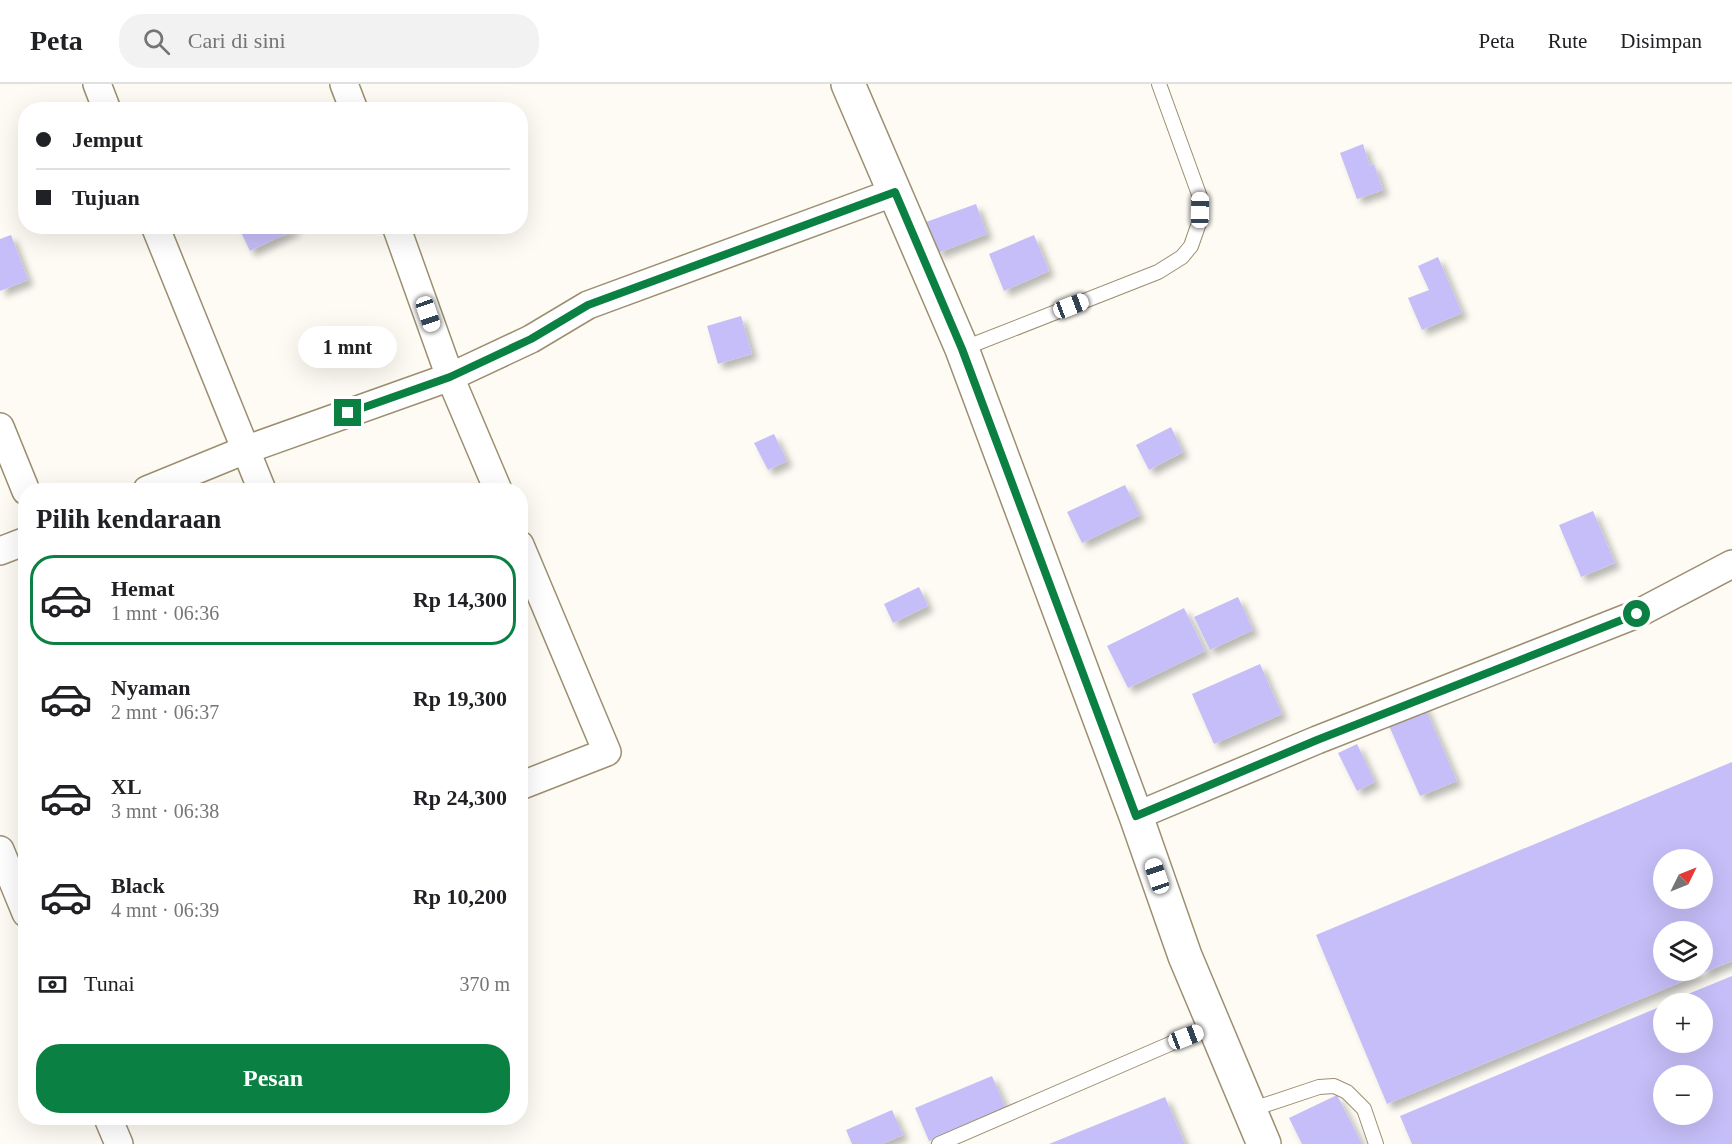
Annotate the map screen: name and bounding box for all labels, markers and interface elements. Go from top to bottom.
search box [119,14,539,68]
text: Peta [30,25,83,56]
icon: search [140,25,173,58]
text: Cari di sini [188,28,286,53]
text: Peta [1479,29,1515,53]
text: Rute [1548,29,1587,53]
text: Disimpan [1620,29,1702,53]
text: Jemput [72,127,143,152]
text: Tujuan [72,185,140,210]
car [1191,192,1209,228]
car [1051,291,1091,321]
car [414,294,442,334]
callout: 1 mnt [298,326,398,368]
text: 1 mnt [323,336,372,358]
route end [334,399,361,426]
text: Pilih kendaraan [36,504,221,534]
icon: car [39,573,93,627]
text: Hemat [111,576,175,601]
text: Rp 14,300 [413,587,507,612]
route start [1623,600,1650,627]
text: 1 mnt · 06:36 [111,602,219,624]
icon: car [39,672,93,726]
text: Nyaman [111,675,190,700]
text: Rp 19,300 [413,686,507,711]
text: 2 mnt · 06:37 [111,701,219,723]
icon: car [39,771,93,825]
text: XL [111,774,142,799]
text: Rp 24,300 [413,785,507,810]
text: 3 mnt · 06:38 [111,800,219,822]
north arrow [1653,849,1713,909]
map controls [1653,849,1713,1125]
car [1143,856,1171,896]
icon: car [39,870,93,924]
text: Black [111,873,165,898]
text: Rp 10,200 [413,884,507,909]
text: 4 mnt · 06:39 [111,899,219,921]
button: layers [1653,921,1713,981]
icon: cash [36,968,69,1001]
text: Tunai [84,971,135,996]
text: 370 m [459,973,510,995]
button: + [1653,993,1713,1053]
car [1166,1022,1206,1052]
button: Pesan [36,1044,510,1113]
button: − [1653,1065,1713,1125]

